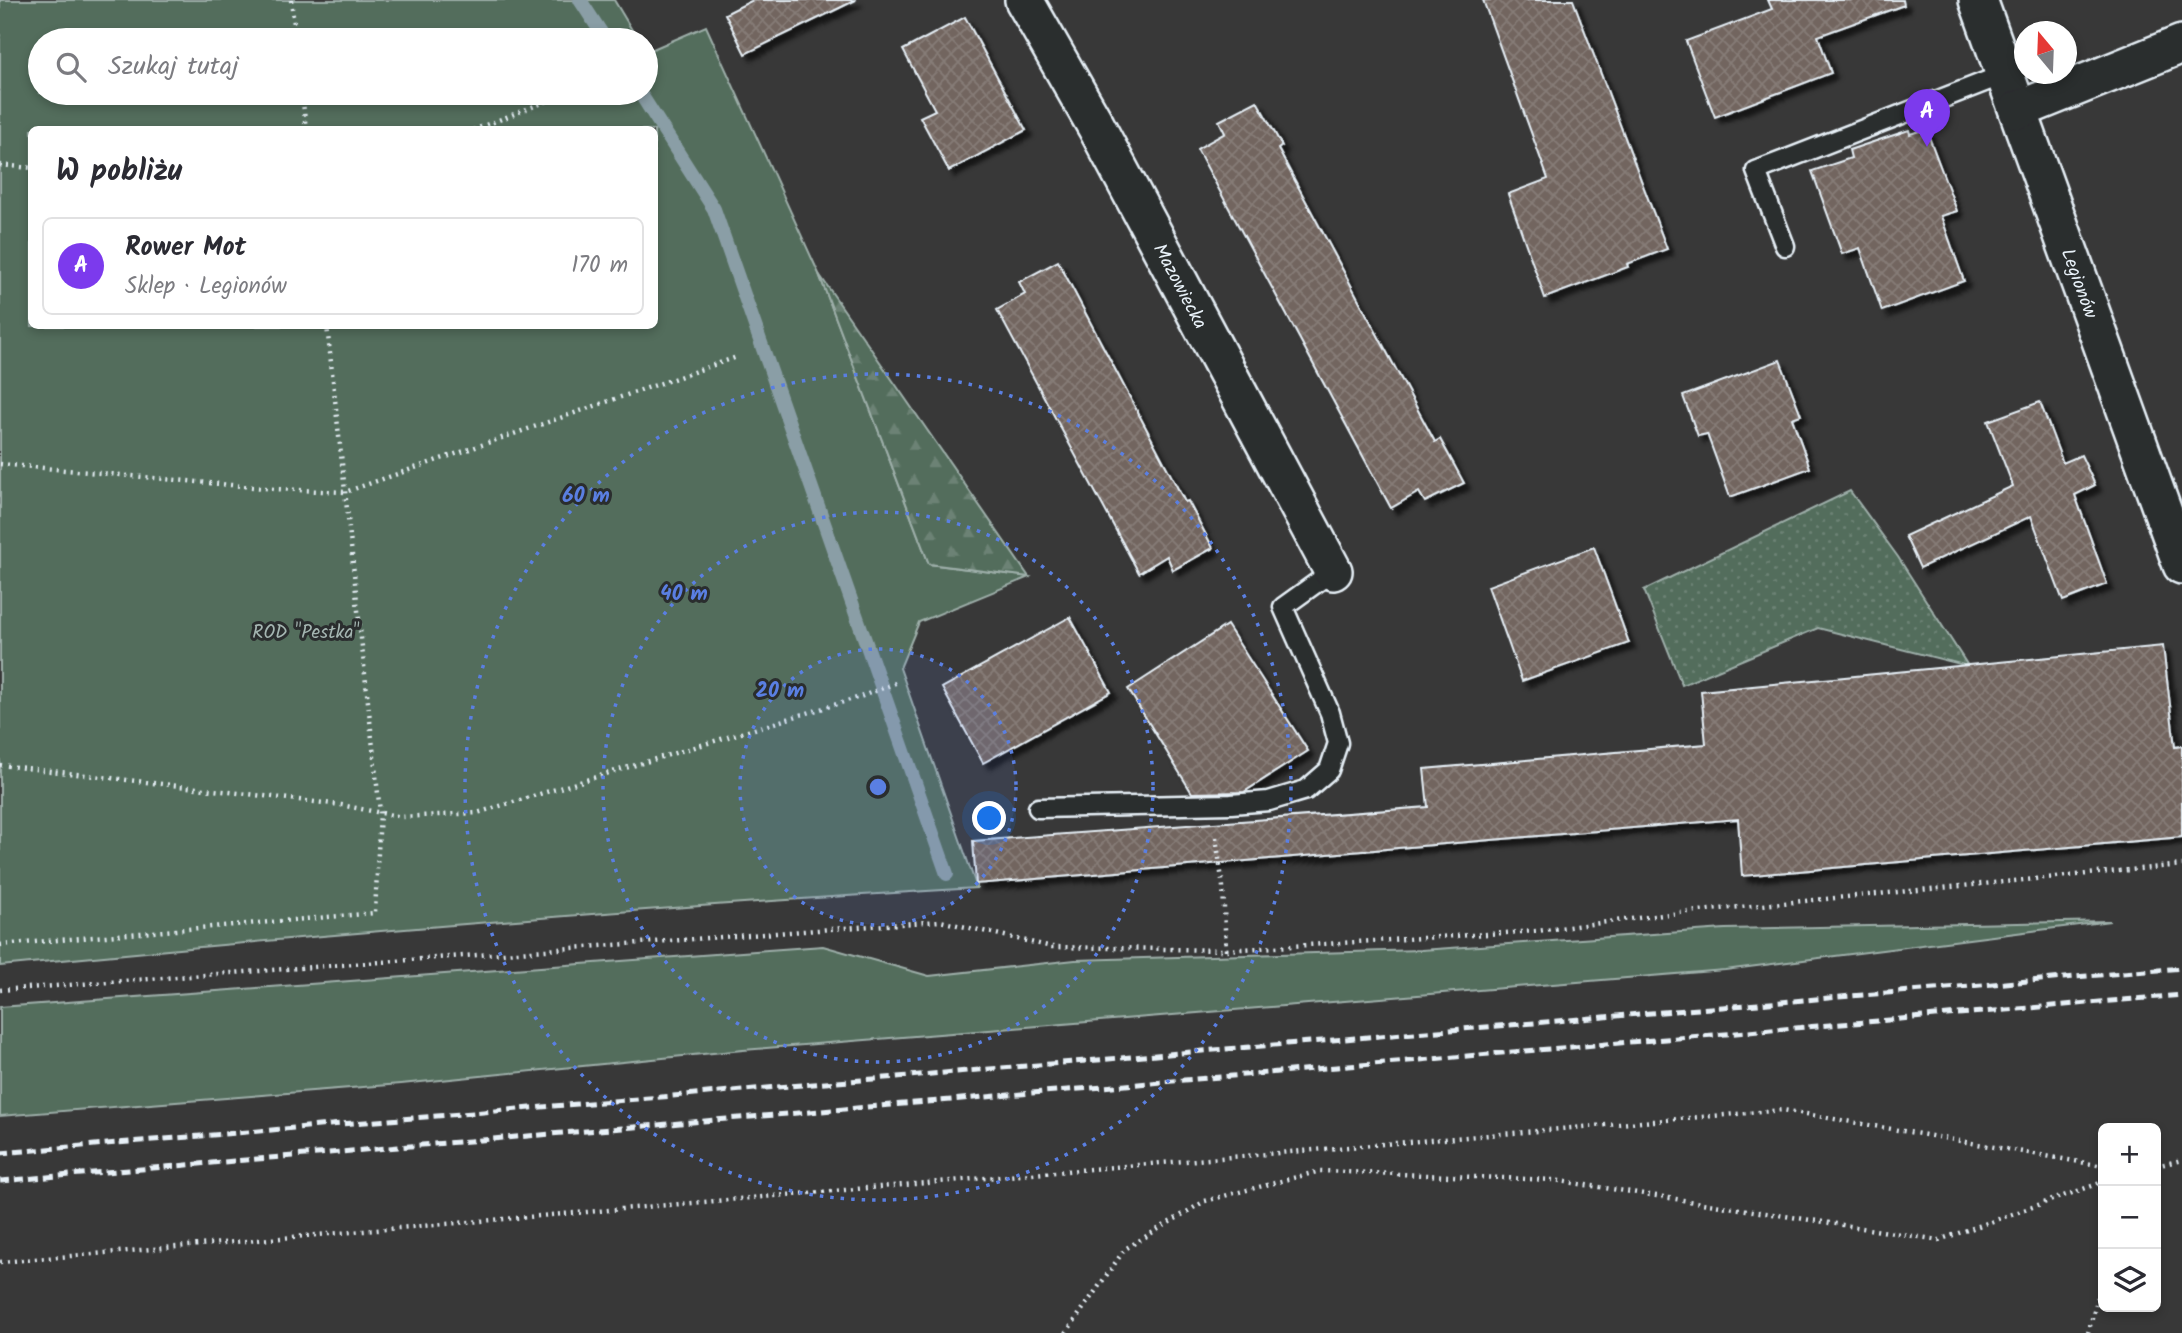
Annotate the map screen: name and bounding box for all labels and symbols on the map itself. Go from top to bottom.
north arrow [2014,21,2077,84]
pin: A [1904,89,1950,147]
street label: Mazowiecka [1144,238,1214,335]
street label: Legionów [2052,245,2105,323]
text: 60 m [562,480,610,513]
text: 40 m [660,578,708,611]
park label: ROD "Pestka" [252,618,360,648]
text: 20 m [756,675,804,708]
centre of rings [866,775,890,799]
your location [972,801,1006,835]

